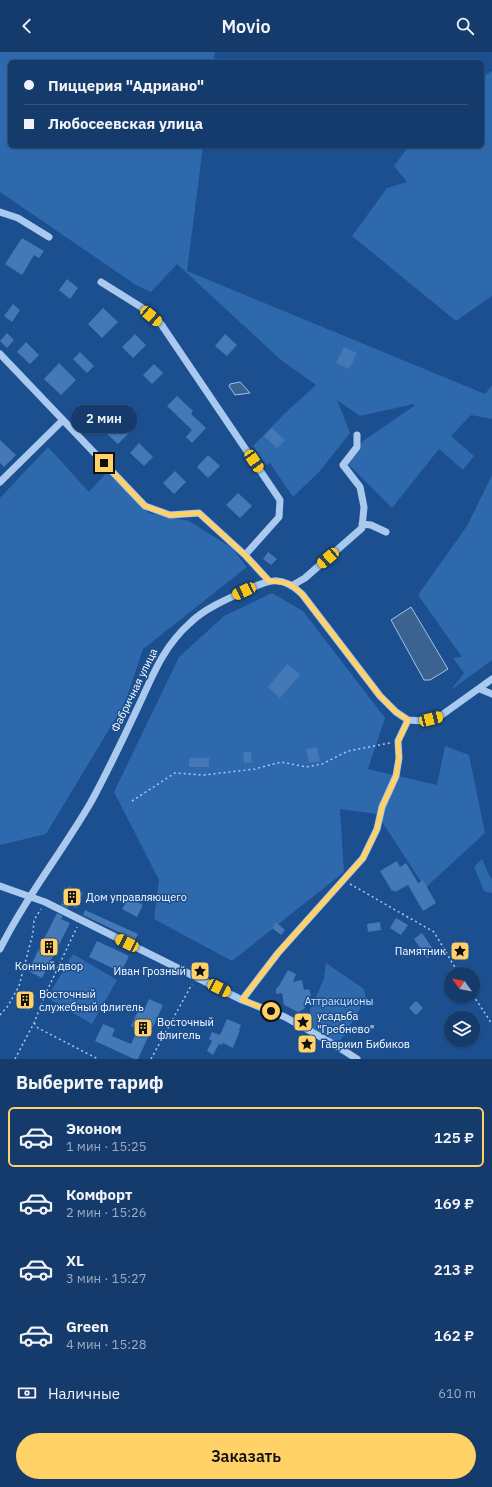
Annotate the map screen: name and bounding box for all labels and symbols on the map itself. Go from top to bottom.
car [138,304,164,328]
callout: 2 мин [71,405,137,433]
car [242,448,266,474]
route end [95,454,113,472]
car [315,546,341,570]
car [231,580,257,602]
street label: Фабричная улица [108,646,160,734]
car [418,710,444,728]
building icon: Дом управляющего [61,886,83,908]
place label: Дом управляющего [86,890,187,904]
car [114,932,140,954]
building icon: Конный двор [38,936,60,958]
place icon: Памятник [449,940,471,962]
place label: Памятник [395,944,446,958]
place label: Конный двор [15,959,83,973]
place icon: Иван Грозный [189,960,211,982]
place label: Иван Грозный [113,964,186,978]
north arrow [444,967,480,1003]
car [206,977,232,999]
place label: Восточный служебный флигель [39,987,144,1014]
building icon: Восточный служебный флигель [14,989,36,1011]
park label: Аттракционы [304,994,374,1008]
route start [262,1002,280,1020]
place label: усадьба "Гребнево" [317,1009,374,1036]
place icon: усадьба "Гребнево" [292,1011,314,1033]
place label: Восточный флигель [157,1015,214,1042]
building icon: Восточный флигель [132,1017,154,1039]
place icon: Гавриил Бибиков [296,1033,318,1055]
place label: Гавриил Бибиков [321,1037,410,1051]

